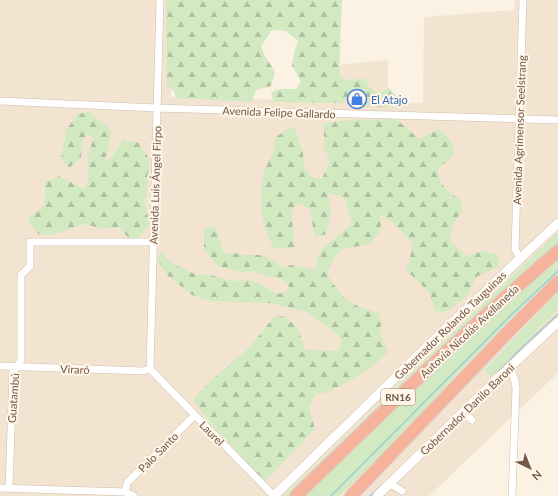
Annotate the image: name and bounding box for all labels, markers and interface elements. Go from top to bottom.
street label: Avenida Agrimensor Seelstrang [510,55,528,205]
shop icon: El Atajo [346,88,368,110]
place label: El Atajo [371,93,408,106]
street label: Avenida Felipe Gallardo [222,104,336,120]
street label: Avenida Luis Ángel Firpo [146,126,164,244]
street label: Gobernador Rolando Tauguinas [391,268,509,382]
street label: Autovía Nicolás Avellaneda [417,282,521,380]
street label: Gobernador Danilo Baroni [417,360,517,457]
street label: Viraró [60,362,90,376]
street label: Guatambú [5,372,21,424]
road number: RN16 [381,389,415,405]
street label: Laurel [197,418,227,448]
street label: Palo Santo [135,429,181,475]
north arrow [510,448,550,488]
text: N [530,468,545,483]

